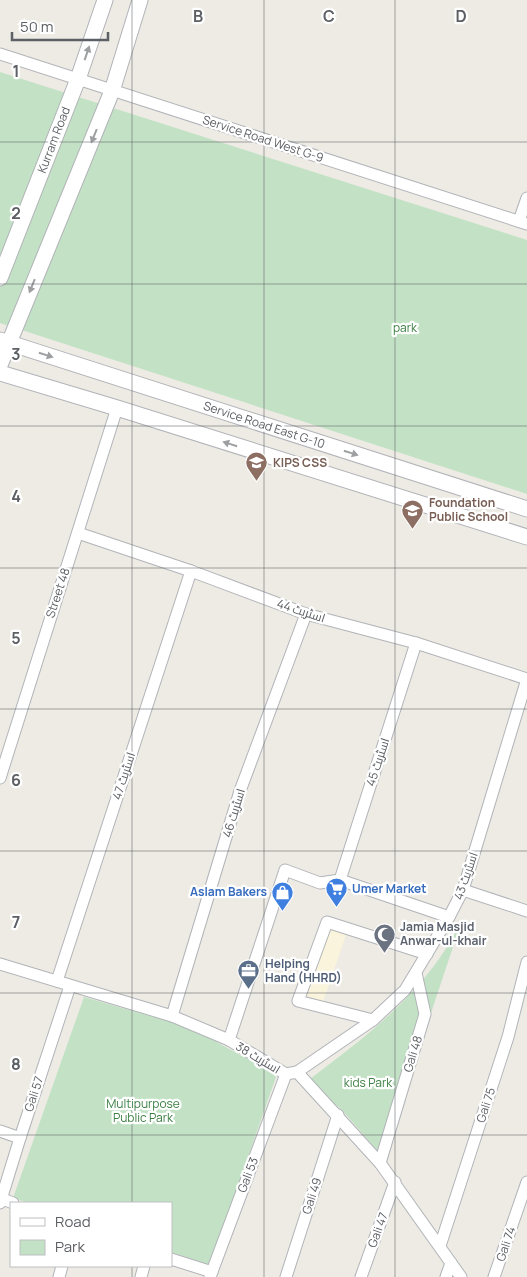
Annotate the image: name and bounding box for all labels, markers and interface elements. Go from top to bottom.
text: B [193,5,203,27]
text: C [323,5,335,27]
text: D [455,5,467,27]
scale bar [12,10,109,42]
text: 50 m [20,16,54,37]
one-way arrow [83,45,91,60]
text: 1 [12,60,20,82]
street label: Kurram Road [33,104,74,176]
street label: Service Road West G-9 [200,111,326,166]
one-way arrow [89,129,97,143]
text: 2 [11,202,21,224]
one-way arrow [28,279,36,294]
park label: park [393,319,418,336]
text: 3 [11,343,21,365]
one-way arrow [39,351,54,359]
street label: Service Road East G-10 [201,397,327,452]
one-way arrow [223,439,238,447]
one-way arrow [344,449,359,457]
school or university icon: KIPS CSS [245,451,269,482]
place label: KIPS CSS [273,454,327,471]
text: 4 [11,485,21,507]
place label: Foundation Public School [429,494,508,525]
school or university icon: Foundation Public School [401,498,425,529]
street label: Street 48 [41,566,74,620]
street label: اسٹریٹ 44 [275,595,328,626]
text: 5 [11,627,21,649]
street label: اسٹریٹ 45 [362,736,393,788]
street label: اسٹریٹ 47 [108,750,139,802]
text: 6 [11,769,21,791]
street label: اسٹریٹ 46 [218,786,249,839]
street label: اسٹریٹ 43 [449,850,482,902]
supermarket icon: Umer Market [324,877,348,908]
shop icon: Aslam Bakers [271,880,295,911]
place label: Umer Market [352,880,426,897]
place label: Aslam Bakers [190,883,267,900]
text: 7 [12,911,20,933]
place label: Jamia Masjid Anwar-ul-khair [400,918,487,949]
mosque icon: Jamia Masjid Anwar-ul-khair [372,922,396,953]
place label: Helping Hand (HHRD) [265,955,342,986]
office icon: Helping Hand (HHRD) [237,959,261,990]
street label: Gali 48 [399,1034,426,1074]
street label: اسٹریٹ 38 [233,1038,284,1078]
text: 8 [11,1053,21,1075]
street label: Gali 57 [20,1074,47,1114]
park label: kids Park [344,1074,393,1091]
street label: Gali 75 [472,1085,499,1125]
park label: Multipurpose Public Park [106,1095,180,1126]
street label: Gali 53 [233,1155,262,1195]
street label: Gali 49 [298,1175,325,1216]
legend [10,1202,172,1267]
street label: Gali 47 [363,1210,392,1250]
text: Road [55,1211,91,1232]
street label: Gali 74 [492,1224,519,1264]
text: Park [55,1236,85,1257]

